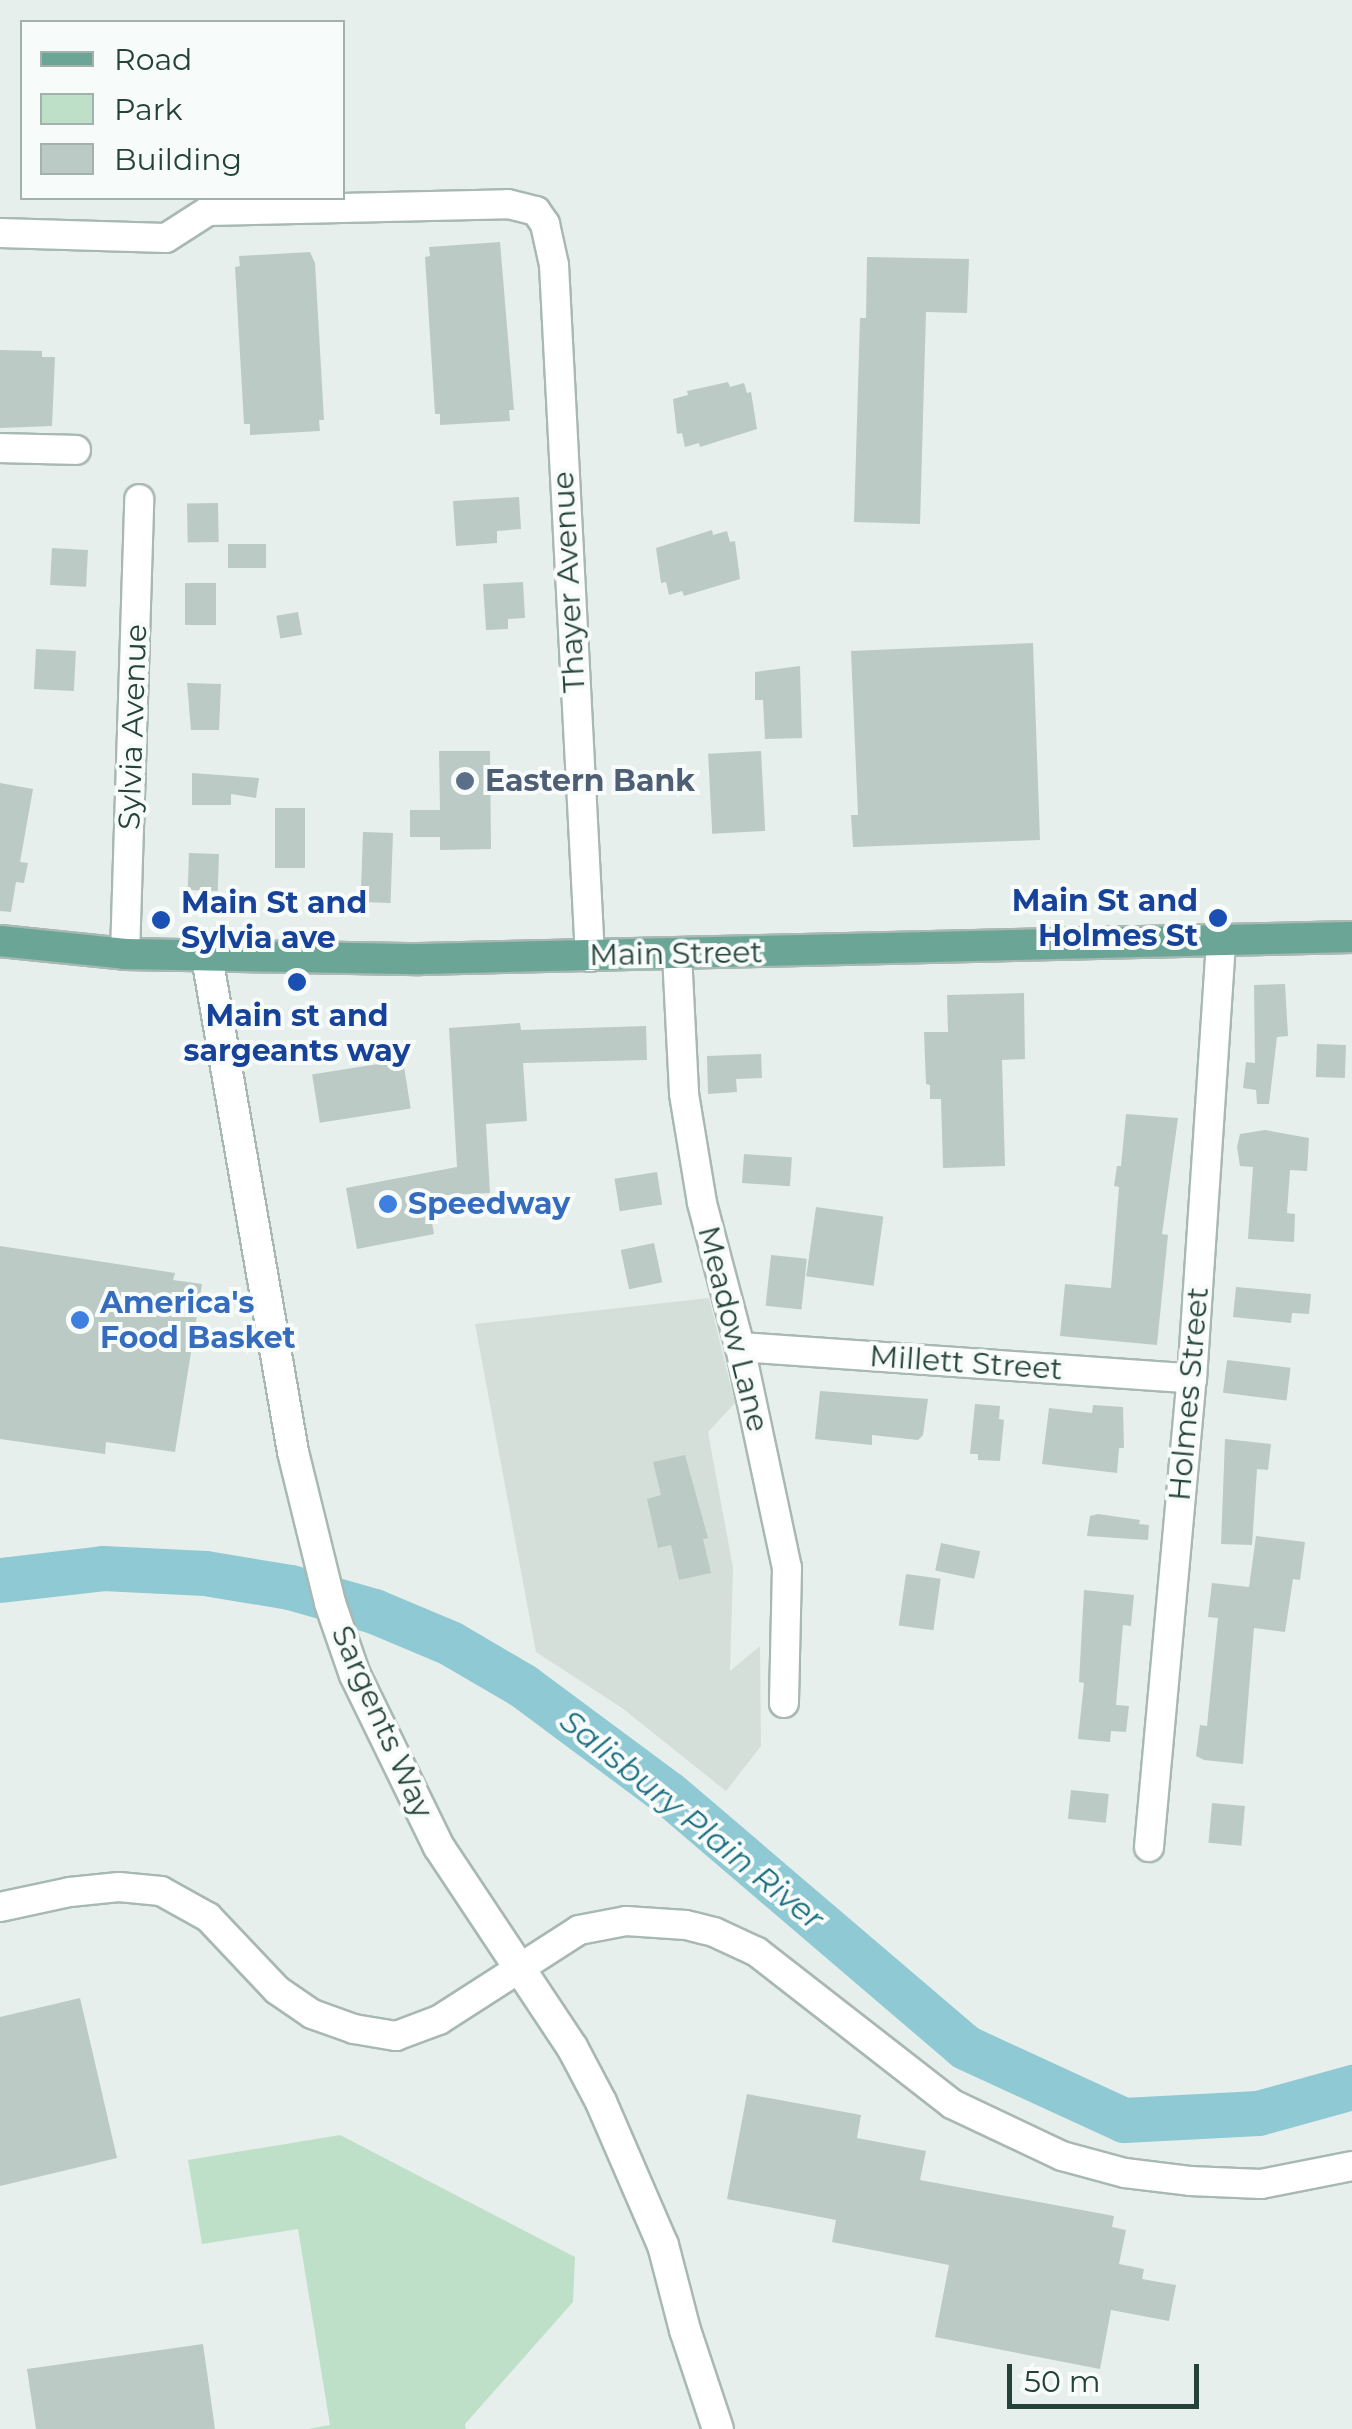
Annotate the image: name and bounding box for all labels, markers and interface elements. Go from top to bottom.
legend [20,20,345,200]
text: Road [114,41,192,78]
text: Park [114,91,183,128]
text: Building [114,141,242,178]
street label: Thayer Avenue [545,470,593,694]
street label: Sylvia Avenue [111,623,155,831]
place label: Eastern Bank [485,763,695,799]
marker: Eastern Bank [454,770,476,792]
place label: Main St and Holmes St [1012,883,1198,954]
place label: Main St and Sylvia ave [181,885,367,956]
marker: Main St and Holmes St [1207,907,1229,929]
marker: Main St and Sylvia ave [150,909,172,931]
street label: Main Street [589,934,763,974]
marker: Main st and sargeants way [286,971,308,993]
place label: Main st and sargeants way [184,998,410,1068]
place label: Speedway [408,1186,570,1222]
marker: Speedway [377,1193,399,1215]
street label: Meadow Lane [690,1222,776,1436]
place label: America's Food Basket [100,1285,296,1356]
street label: Holmes Street [1162,1286,1216,1502]
marker: America's Food Basket [69,1309,91,1331]
street label: Millett Street [868,1338,1064,1388]
street label: Sargents Way [324,1620,440,1824]
water label: Salisbury Plain River [552,1702,832,1938]
scale bar [1012,2344,1204,2406]
text: 50 m [1024,2363,1101,2400]

